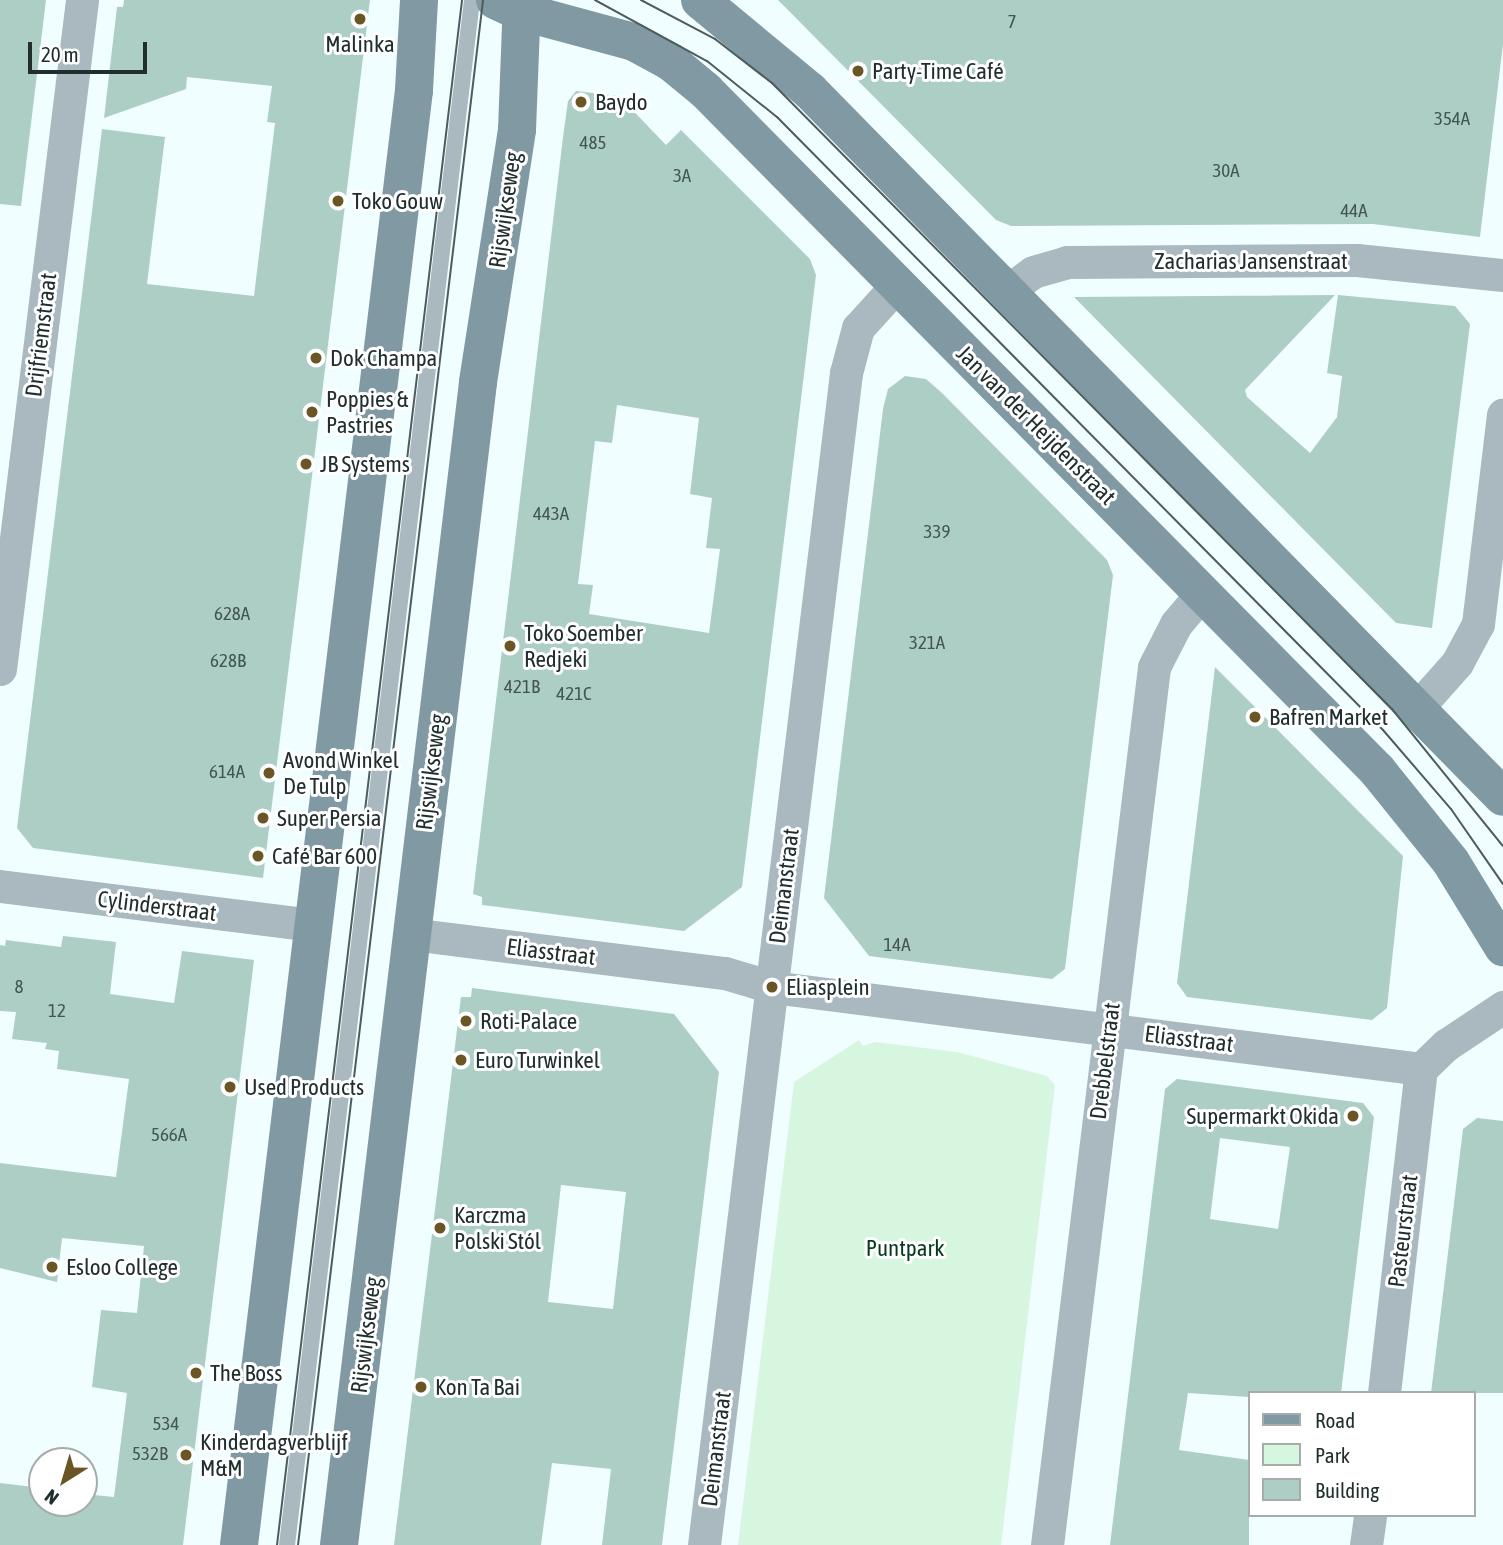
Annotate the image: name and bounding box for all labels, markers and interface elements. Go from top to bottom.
marker: Malinka [352,11,368,27]
house number: 7 [1008,11,1016,33]
scale bar [32,28,150,72]
place label: Malinka [325,30,395,58]
text: 20 m [41,42,79,66]
place label: Party-Time Café [872,57,1004,85]
marker: Party-Time Café [850,63,866,79]
place label: Baydo [595,88,648,116]
marker: Baydo [573,94,589,110]
house number: 354A [1434,108,1470,130]
house number: 485 [580,132,606,154]
street label: Rijswijkseweg [483,150,527,270]
house number: 30A [1212,160,1240,182]
house number: 3A [673,165,691,187]
place label: Toko Gouw [352,187,443,215]
marker: Toko Gouw [330,193,346,209]
house number: 44A [1340,200,1368,222]
street label: Zacharias Jansenstraat [1154,247,1348,275]
street label: Drijfriemstraat [20,271,62,399]
street label: Jan van der Heijdenstraat [951,340,1121,510]
place label: Dok Champa [330,344,437,372]
marker: Dok Champa [308,350,324,366]
place label: Poppies & Pastries [326,385,409,439]
marker: Poppies & Pastries [304,404,320,420]
place label: JB Systems [320,450,410,478]
marker: JB Systems [298,456,314,472]
house number: 443A [533,503,569,525]
house number: 339 [924,521,950,543]
house number: 628A [214,603,250,625]
place label: Toko Soember Redjeki [524,619,643,673]
house number: 321A [909,632,945,654]
marker: Toko Soember Redjeki [502,638,518,654]
house number: 628B [210,650,246,672]
house number: 421B [504,676,540,698]
house number: 421C [556,683,592,705]
place label: Bafren Market [1269,703,1388,731]
marker: Bafren Market [1247,709,1263,725]
street label: Rijswijkseweg [410,712,452,832]
place label: Avond Winkel De Tulp [283,746,399,800]
house number: 614A [209,761,245,783]
marker: Avond Winkel De Tulp [261,765,277,781]
place label: Super Persia [277,804,381,832]
marker: Super Persia [255,810,271,826]
street label: Deimanstraat [763,827,805,945]
place label: Café Bar 600 [272,842,377,870]
marker: Café Bar 600 [250,848,266,864]
street label: Cylinderstraat [96,885,218,927]
street label: Eliasstraat [505,933,597,971]
house number: 14A [883,934,911,956]
place label: Eliasplein [786,973,870,1001]
house number: 8 [15,976,23,998]
marker: Eliasplein [764,979,780,995]
house number: 12 [48,1000,66,1022]
street label: Drebbelstraat [1084,1001,1126,1121]
place label: Roti-Palace [480,1007,577,1035]
marker: Roti-Palace [458,1013,474,1029]
street label: Eliasstraat [1143,1020,1235,1058]
place label: Euro Turwinkel [475,1046,600,1074]
marker: Euro Turwinkel [453,1052,469,1068]
place label: Used Products [244,1073,364,1101]
marker: Used Products [222,1079,238,1095]
place label: Supermarkt Okida [1186,1102,1339,1130]
marker: Supermarkt Okida [1345,1108,1361,1124]
house number: 566A [151,1124,187,1146]
street label: Pasteurstraat [1382,1173,1424,1289]
place label: Karczma Polski Stól [454,1201,541,1255]
marker: Karczma Polski Stól [432,1220,448,1236]
park label: Puntpark [866,1234,944,1262]
place label: Esloo College [66,1253,178,1281]
marker: Esloo College [44,1259,60,1275]
street label: Rijswijkseweg [345,1275,387,1395]
place label: The Boss [210,1359,282,1387]
marker: The Boss [188,1365,204,1381]
place label: Kon Ta Bai [435,1373,520,1401]
marker: Kon Ta Bai [413,1379,429,1395]
street label: Deimanstraat [695,1390,737,1508]
legend [1248,1391,1475,1517]
text: Road [1315,1408,1355,1432]
house number: 534 [153,1413,179,1435]
place label: Kinderdagverblijf M&M [200,1428,348,1482]
house number: 532B [132,1443,168,1465]
text: Park [1315,1443,1350,1467]
north arrow [28,1447,98,1517]
marker: Kinderdagverblijf M&M [178,1447,194,1463]
text: Building [1315,1478,1379,1502]
text: N [40,1485,63,1509]

